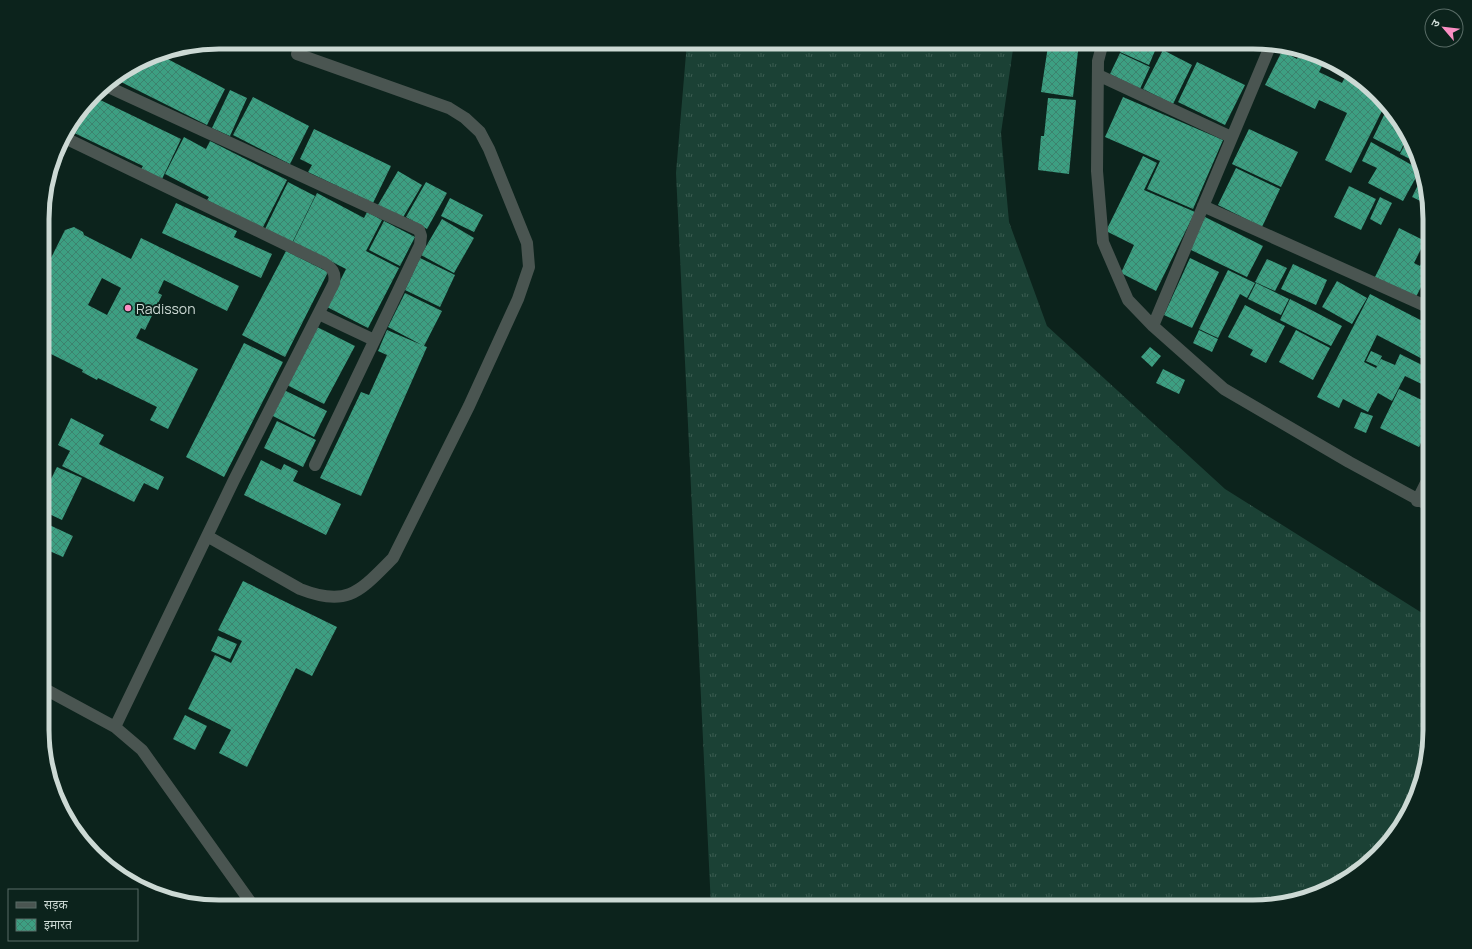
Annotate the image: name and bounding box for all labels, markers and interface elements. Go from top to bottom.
north arrow [1424,8,1464,48]
text: उ [1427,16,1443,29]
place label: Radisson [136,299,195,318]
marker: Radisson [123,303,133,313]
legend [8,889,138,941]
text: सड़क [44,896,69,913]
text: इमारत [44,916,73,933]

